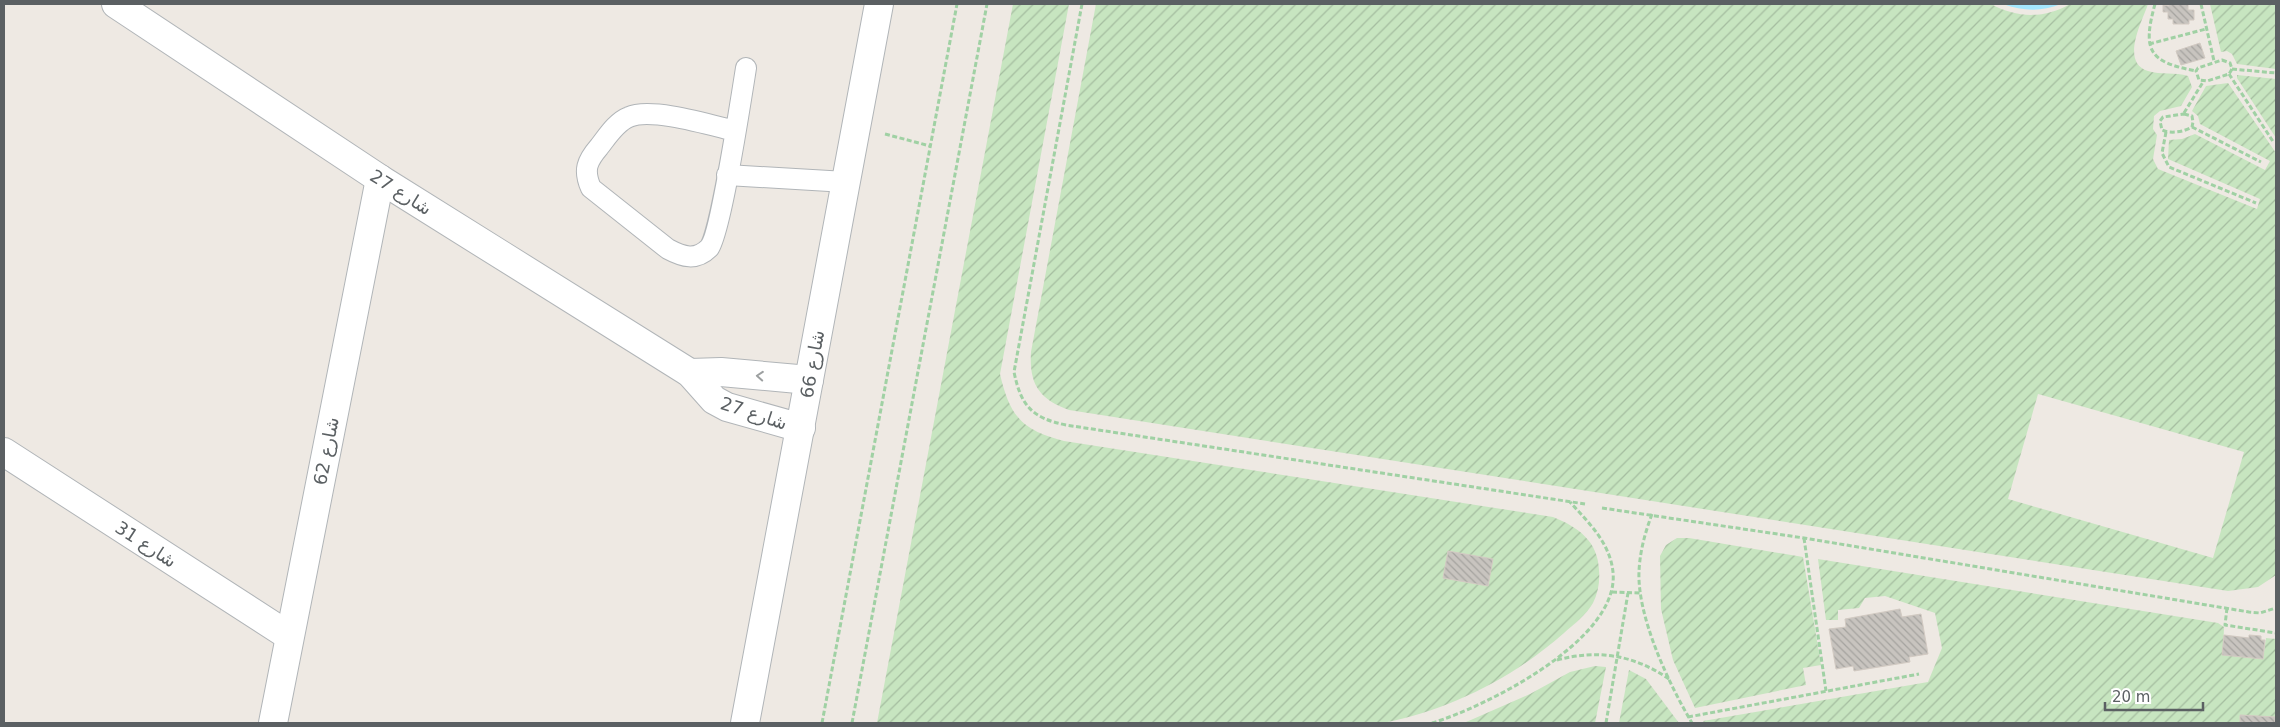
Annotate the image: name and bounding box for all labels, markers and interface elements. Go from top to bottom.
street label: شارع 27 [366,165,436,220]
street label: شارع 66 [796,328,829,400]
one-way arrow [756,371,764,382]
street label: شارع 27 [718,392,790,435]
street label: شارع 62 [309,415,344,487]
street label: شارع 31 [111,517,181,572]
scale bar [2105,680,2202,712]
text: 20 m [2112,688,2150,706]

